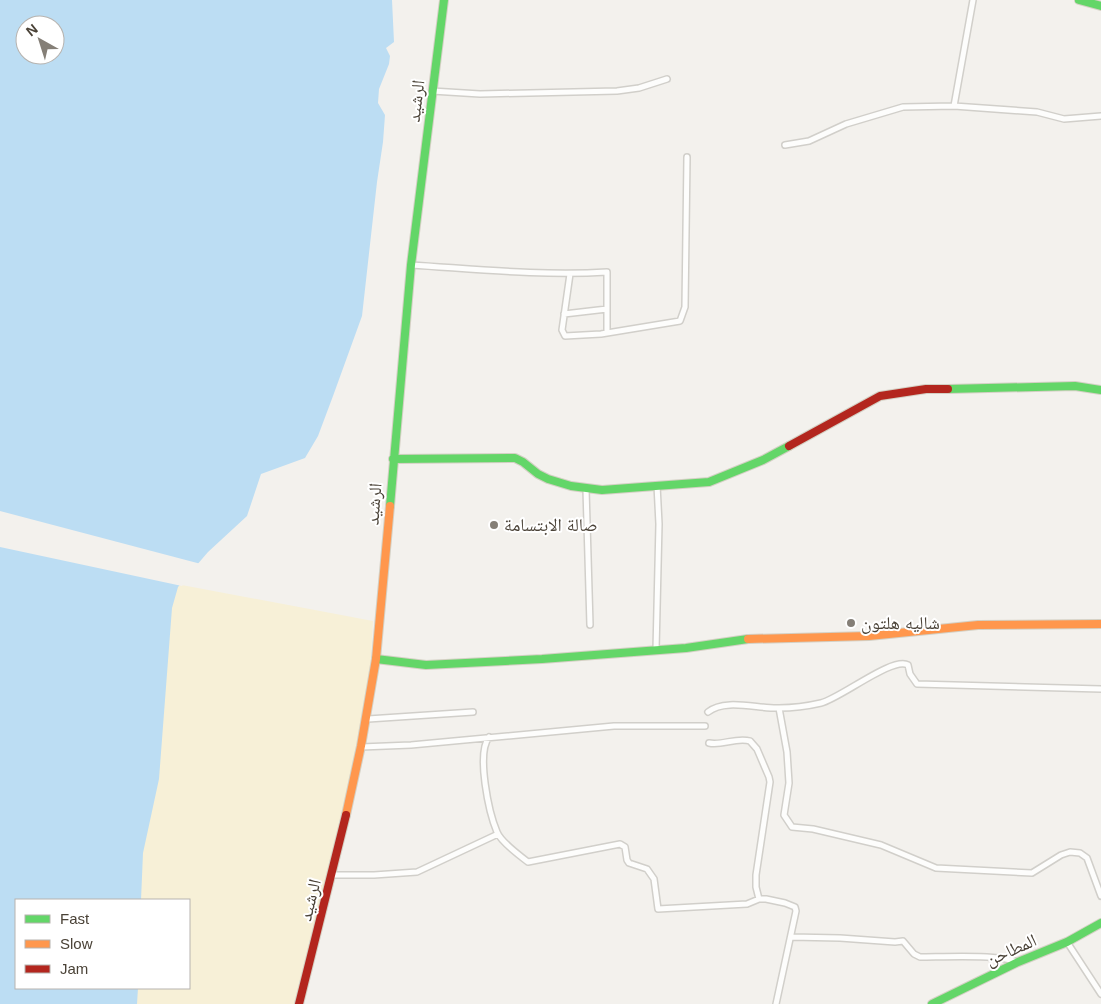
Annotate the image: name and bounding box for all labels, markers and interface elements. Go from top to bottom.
north arrow [15,15,65,65]
text: N [23,20,41,39]
street label: الرشيد [404,79,429,123]
street label: الرشيد [363,482,386,526]
place label: صالة الابتسامة [504,515,598,536]
marker: صالة الابتسامة [488,519,500,531]
place label: شاليه هلتون [861,613,940,634]
marker: شاليه هلتون [845,617,857,629]
street label: الرشيد [295,877,325,923]
legend [15,899,190,989]
text: Fast [60,910,90,927]
street label: المطاحن [983,930,1040,971]
text: Slow [60,935,93,952]
text: Jam [60,960,88,977]

